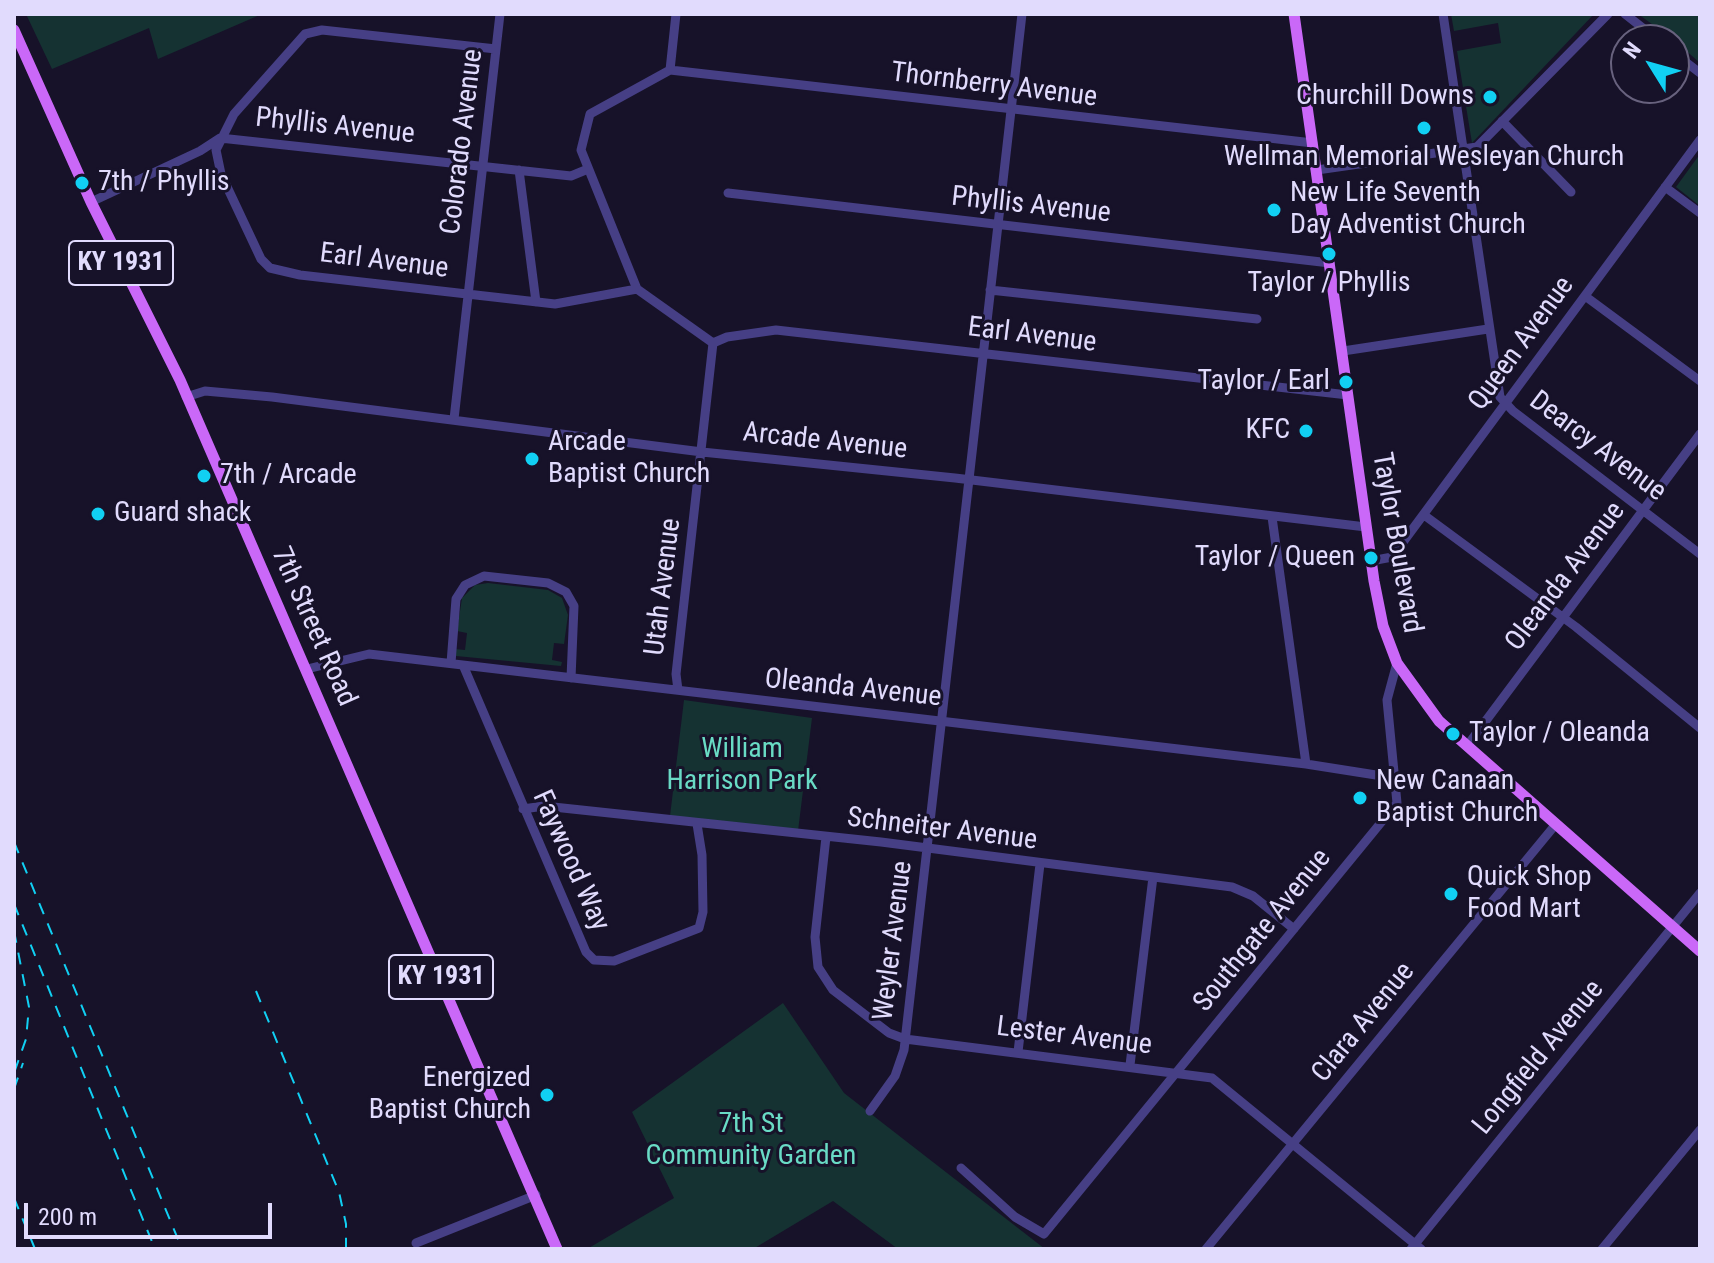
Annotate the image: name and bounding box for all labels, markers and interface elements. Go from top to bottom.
north arrow [1610,24,1690,104]
text: N [1618,38,1646,63]
street label: Colorado Avenue [435,47,491,237]
street label: Thornberry Avenue [889,57,1099,115]
place label: Churchill Downs [1296,80,1474,114]
marker: Churchill Downs [1481,88,1499,106]
street label: Phyllis Avenue [254,102,416,152]
marker: Wellman Memorial Wesleyan Church [1415,119,1433,137]
place label: Wellman Memorial Wesleyan Church [1224,141,1624,175]
place label: 7th / Phyllis [98,166,230,200]
marker: 7th / Phyllis [73,174,91,192]
place label: New Life Seventh Day Adventist Church [1290,177,1526,243]
street label: Phyllis Avenue [950,181,1112,231]
marker: New Life Seventh Day Adventist Church [1265,201,1283,219]
street label: Earl Avenue [318,237,450,287]
road number: KY 1931 [69,241,173,285]
marker: Taylor / Phyllis [1320,245,1338,263]
place label: Taylor / Phyllis [1248,267,1410,301]
street label: Queen Avenue [1462,271,1582,417]
street label: Earl Avenue [966,311,1098,361]
place label: Taylor / Earl [1198,365,1330,399]
marker: Taylor / Earl [1337,373,1355,391]
street label: Dearcy Avenue [1522,385,1672,509]
place label: KFC [1245,414,1290,448]
street label: Arcade Avenue [741,417,909,467]
marker: KFC [1297,422,1315,440]
place label: Arcade Baptist Church [548,426,710,492]
marker: Arcade Baptist Church [523,450,541,468]
street label: Taylor Boulevard [1364,450,1428,636]
place label: 7th / Arcade [220,459,357,493]
marker: 7th / Arcade [195,467,213,485]
street label: Oleanda Avenue [1499,496,1633,658]
place label: Guard shack [114,497,251,531]
marker: Guard shack [89,505,107,523]
street label: Utah Avenue [639,516,689,658]
place label: Taylor / Queen [1195,541,1355,575]
street label: 7th Street Road [263,542,363,712]
marker: Taylor / Queen [1362,549,1380,567]
street label: Oleanda Avenue [763,663,943,715]
place label: Taylor / Oleanda [1469,717,1650,751]
marker: Taylor / Oleanda [1444,725,1462,743]
park label: William Harrison Park [666,733,818,799]
place label: New Canaan Baptist Church [1376,765,1538,831]
street label: Faywood Way [524,786,616,936]
marker: New Canaan Baptist Church [1351,789,1369,807]
street label: Schneiter Avenue [845,802,1039,858]
street label: Southgate Avenue [1187,843,1339,1019]
street label: Weyler Avenue [868,859,920,1023]
place label: Quick Shop Food Mart [1467,861,1592,927]
marker: Quick Shop Food Mart [1442,885,1460,903]
road number: KY 1931 [389,955,493,999]
street label: Clara Avenue [1306,956,1422,1090]
street label: Longfield Avenue [1466,974,1612,1142]
street label: Lester Avenue [994,1011,1154,1063]
place label: Energized Baptist Church [369,1062,531,1128]
marker: Energized Baptist Church [538,1086,556,1104]
park label: 7th St Community Garden [646,1108,856,1174]
scale bar [28,1187,276,1237]
text: 200 m [38,1203,97,1231]

